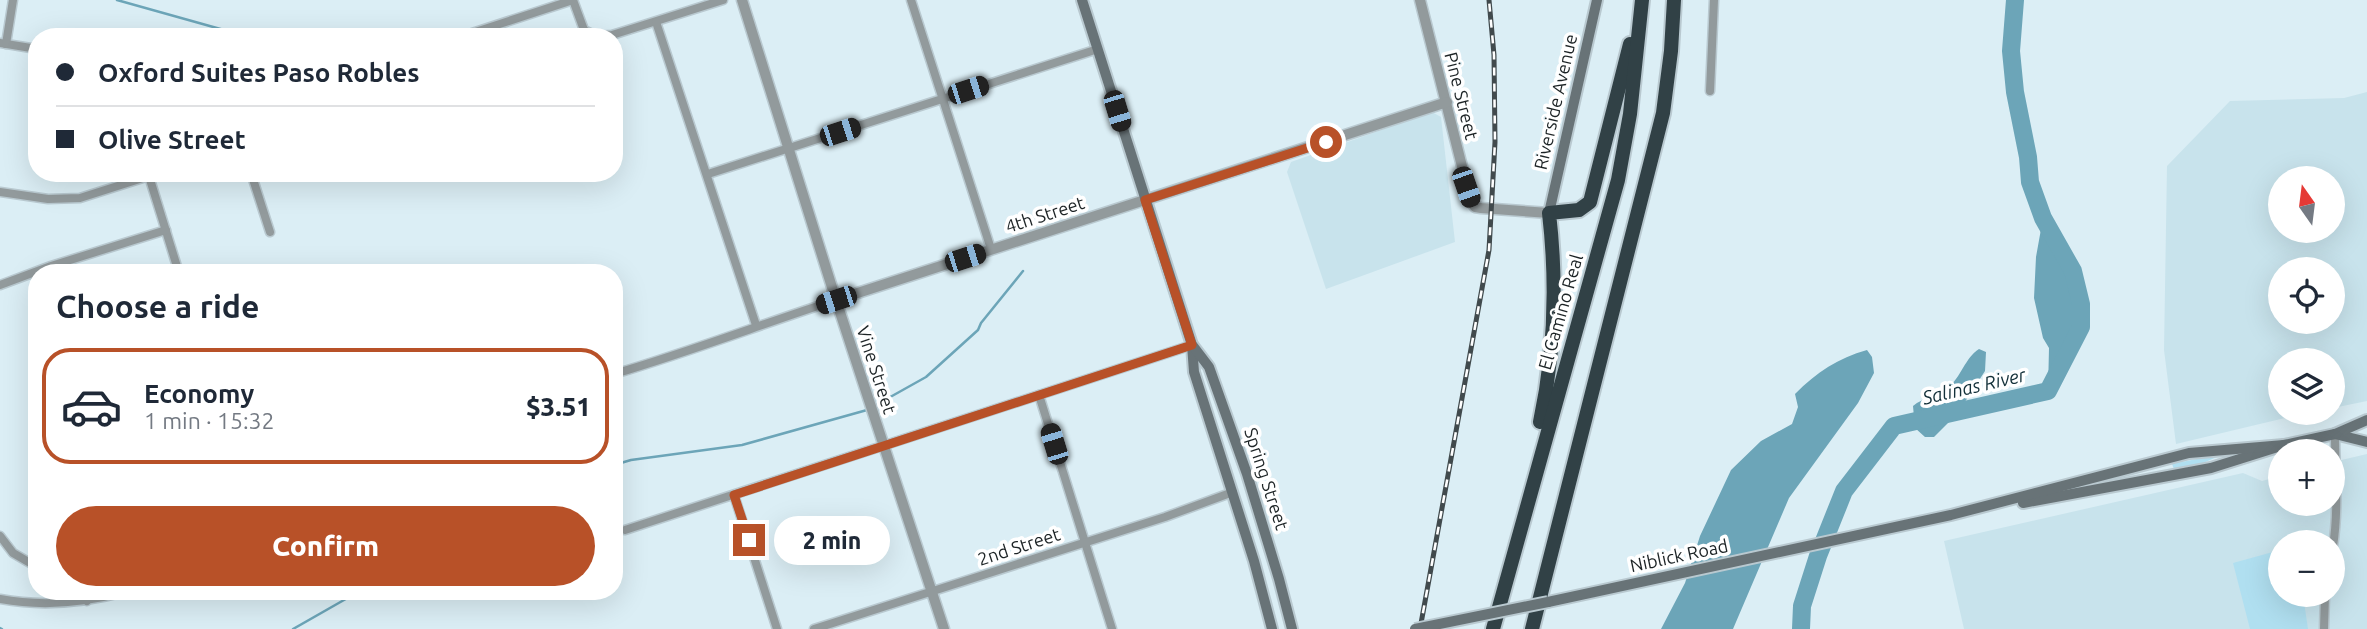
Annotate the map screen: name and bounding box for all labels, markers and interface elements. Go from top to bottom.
street label: Riverside Avenue [1530,32,1580,171]
street label: Pine Street [1441,50,1483,142]
text: Oxford Suites Paso Robles [98,58,420,87]
car [945,74,992,106]
car [1101,88,1134,134]
car [817,116,864,148]
text: Olive Street [98,125,246,154]
route start [1310,126,1342,158]
car [1450,164,1483,210]
north arrow [2268,166,2345,243]
map controls [2268,166,2345,607]
street label: 4th Street [1003,192,1087,236]
car [942,242,989,274]
street label: El Camino Real [1534,251,1586,372]
button: locate [2268,257,2345,334]
car [813,284,860,316]
text: Choose a ride [56,288,259,324]
street label: Vine Street [853,323,901,416]
button: layers [2268,348,2345,425]
water label: Salinas River [1919,363,2029,409]
icon: car [60,375,123,438]
text: Economy [144,379,254,408]
text: $3.51 [526,392,591,421]
text: 1 min · 15:32 [144,408,275,433]
car [1038,421,1071,467]
street label: Spring Street [1241,425,1293,532]
button: + [2268,439,2345,516]
button: Confirm [56,506,595,586]
callout: 2 min [774,516,889,564]
street label: 2nd Street [975,523,1062,569]
route end [733,524,765,556]
text: 2 min [803,528,861,553]
button: − [2268,530,2345,607]
street label: Niblick Road [1628,535,1730,575]

